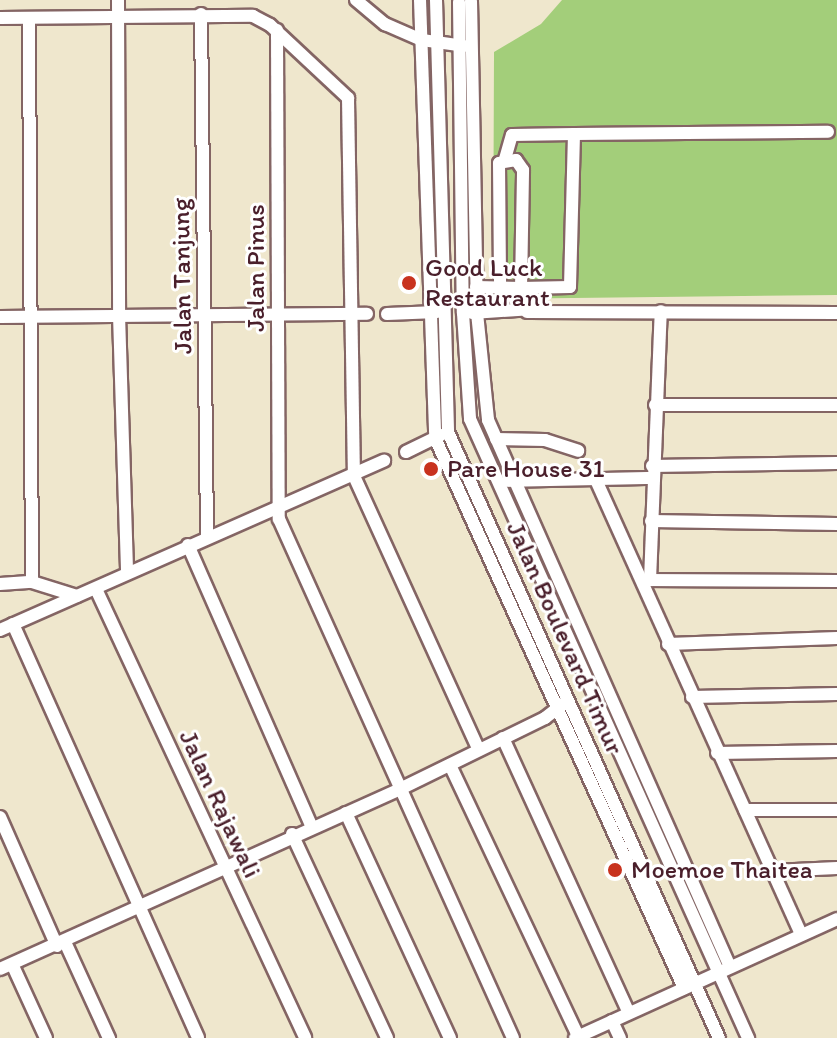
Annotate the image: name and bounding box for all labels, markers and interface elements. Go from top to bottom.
street label: Jalan Tanjung [165,198,199,354]
street label: Jalan Pinus [240,204,272,332]
place label: Good Luck Restaurant [425,252,550,314]
marker: Good Luck Restaurant [400,274,418,292]
place label: Pare House 31 [447,453,605,485]
marker: Pare House 31 [422,460,440,478]
street label: Jalan Boulevard Timur [499,516,631,760]
street label: Jalan Rajawali [172,725,268,883]
place label: Moemoe Thaitea [631,854,815,886]
marker: Moemoe Thaitea [606,861,624,879]

